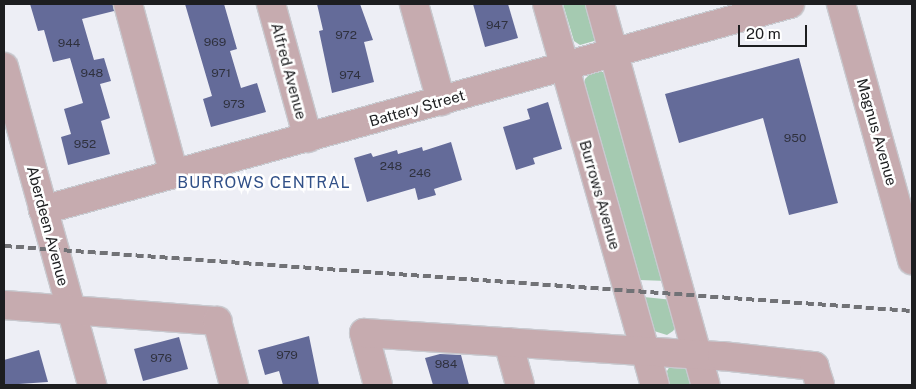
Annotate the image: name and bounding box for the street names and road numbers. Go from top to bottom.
street label: Alfred Avenue [267,21,311,121]
street label: Magnus Avenue [853,76,901,188]
street label: Battery Street [367,86,467,130]
street label: Burrows Avenue [576,138,624,252]
street label: Aberdeen Avenue [23,164,73,288]

